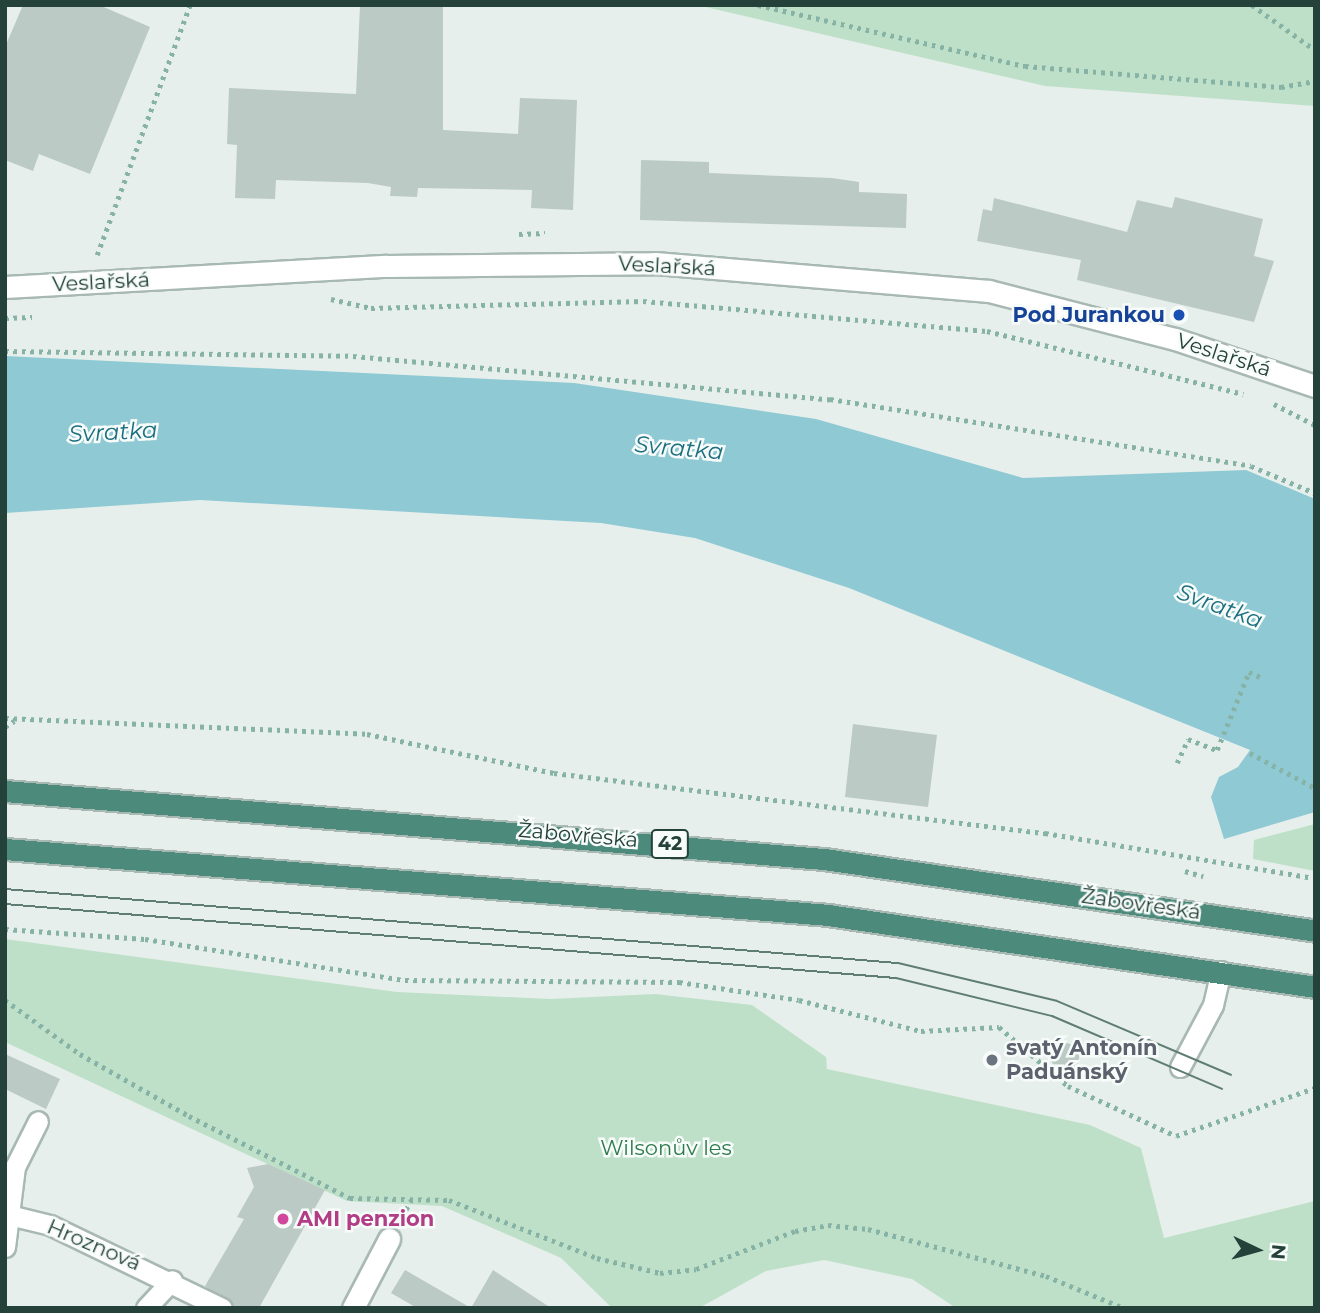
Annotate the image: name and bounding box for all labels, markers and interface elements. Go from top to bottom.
street label: Veslařská [617,251,717,281]
street label: Veslařská [51,267,151,297]
place label: Pod Jurankou [1013,302,1165,328]
marker: Pod Jurankou [1171,307,1187,323]
street label: Veslařská [1174,328,1274,382]
water label: Svratka [68,416,158,448]
water label: Svratka [633,430,725,466]
water label: Svratka [1173,578,1267,634]
street label: Žabovřeská [517,817,639,853]
road number: 42 [651,828,689,860]
street label: Žabovřeská [1080,883,1202,925]
place label: svatý Antonín Paduánský [1006,1035,1158,1085]
marker: svatý Antonín Paduánský [984,1052,1000,1068]
park label: Wilsonův les [600,1135,732,1161]
place label: AMI penzion [297,1206,434,1232]
marker: AMI penzion [275,1211,291,1227]
street label: Hroznová [43,1214,145,1276]
north arrow [1222,1215,1292,1285]
text: N [1266,1243,1291,1261]

